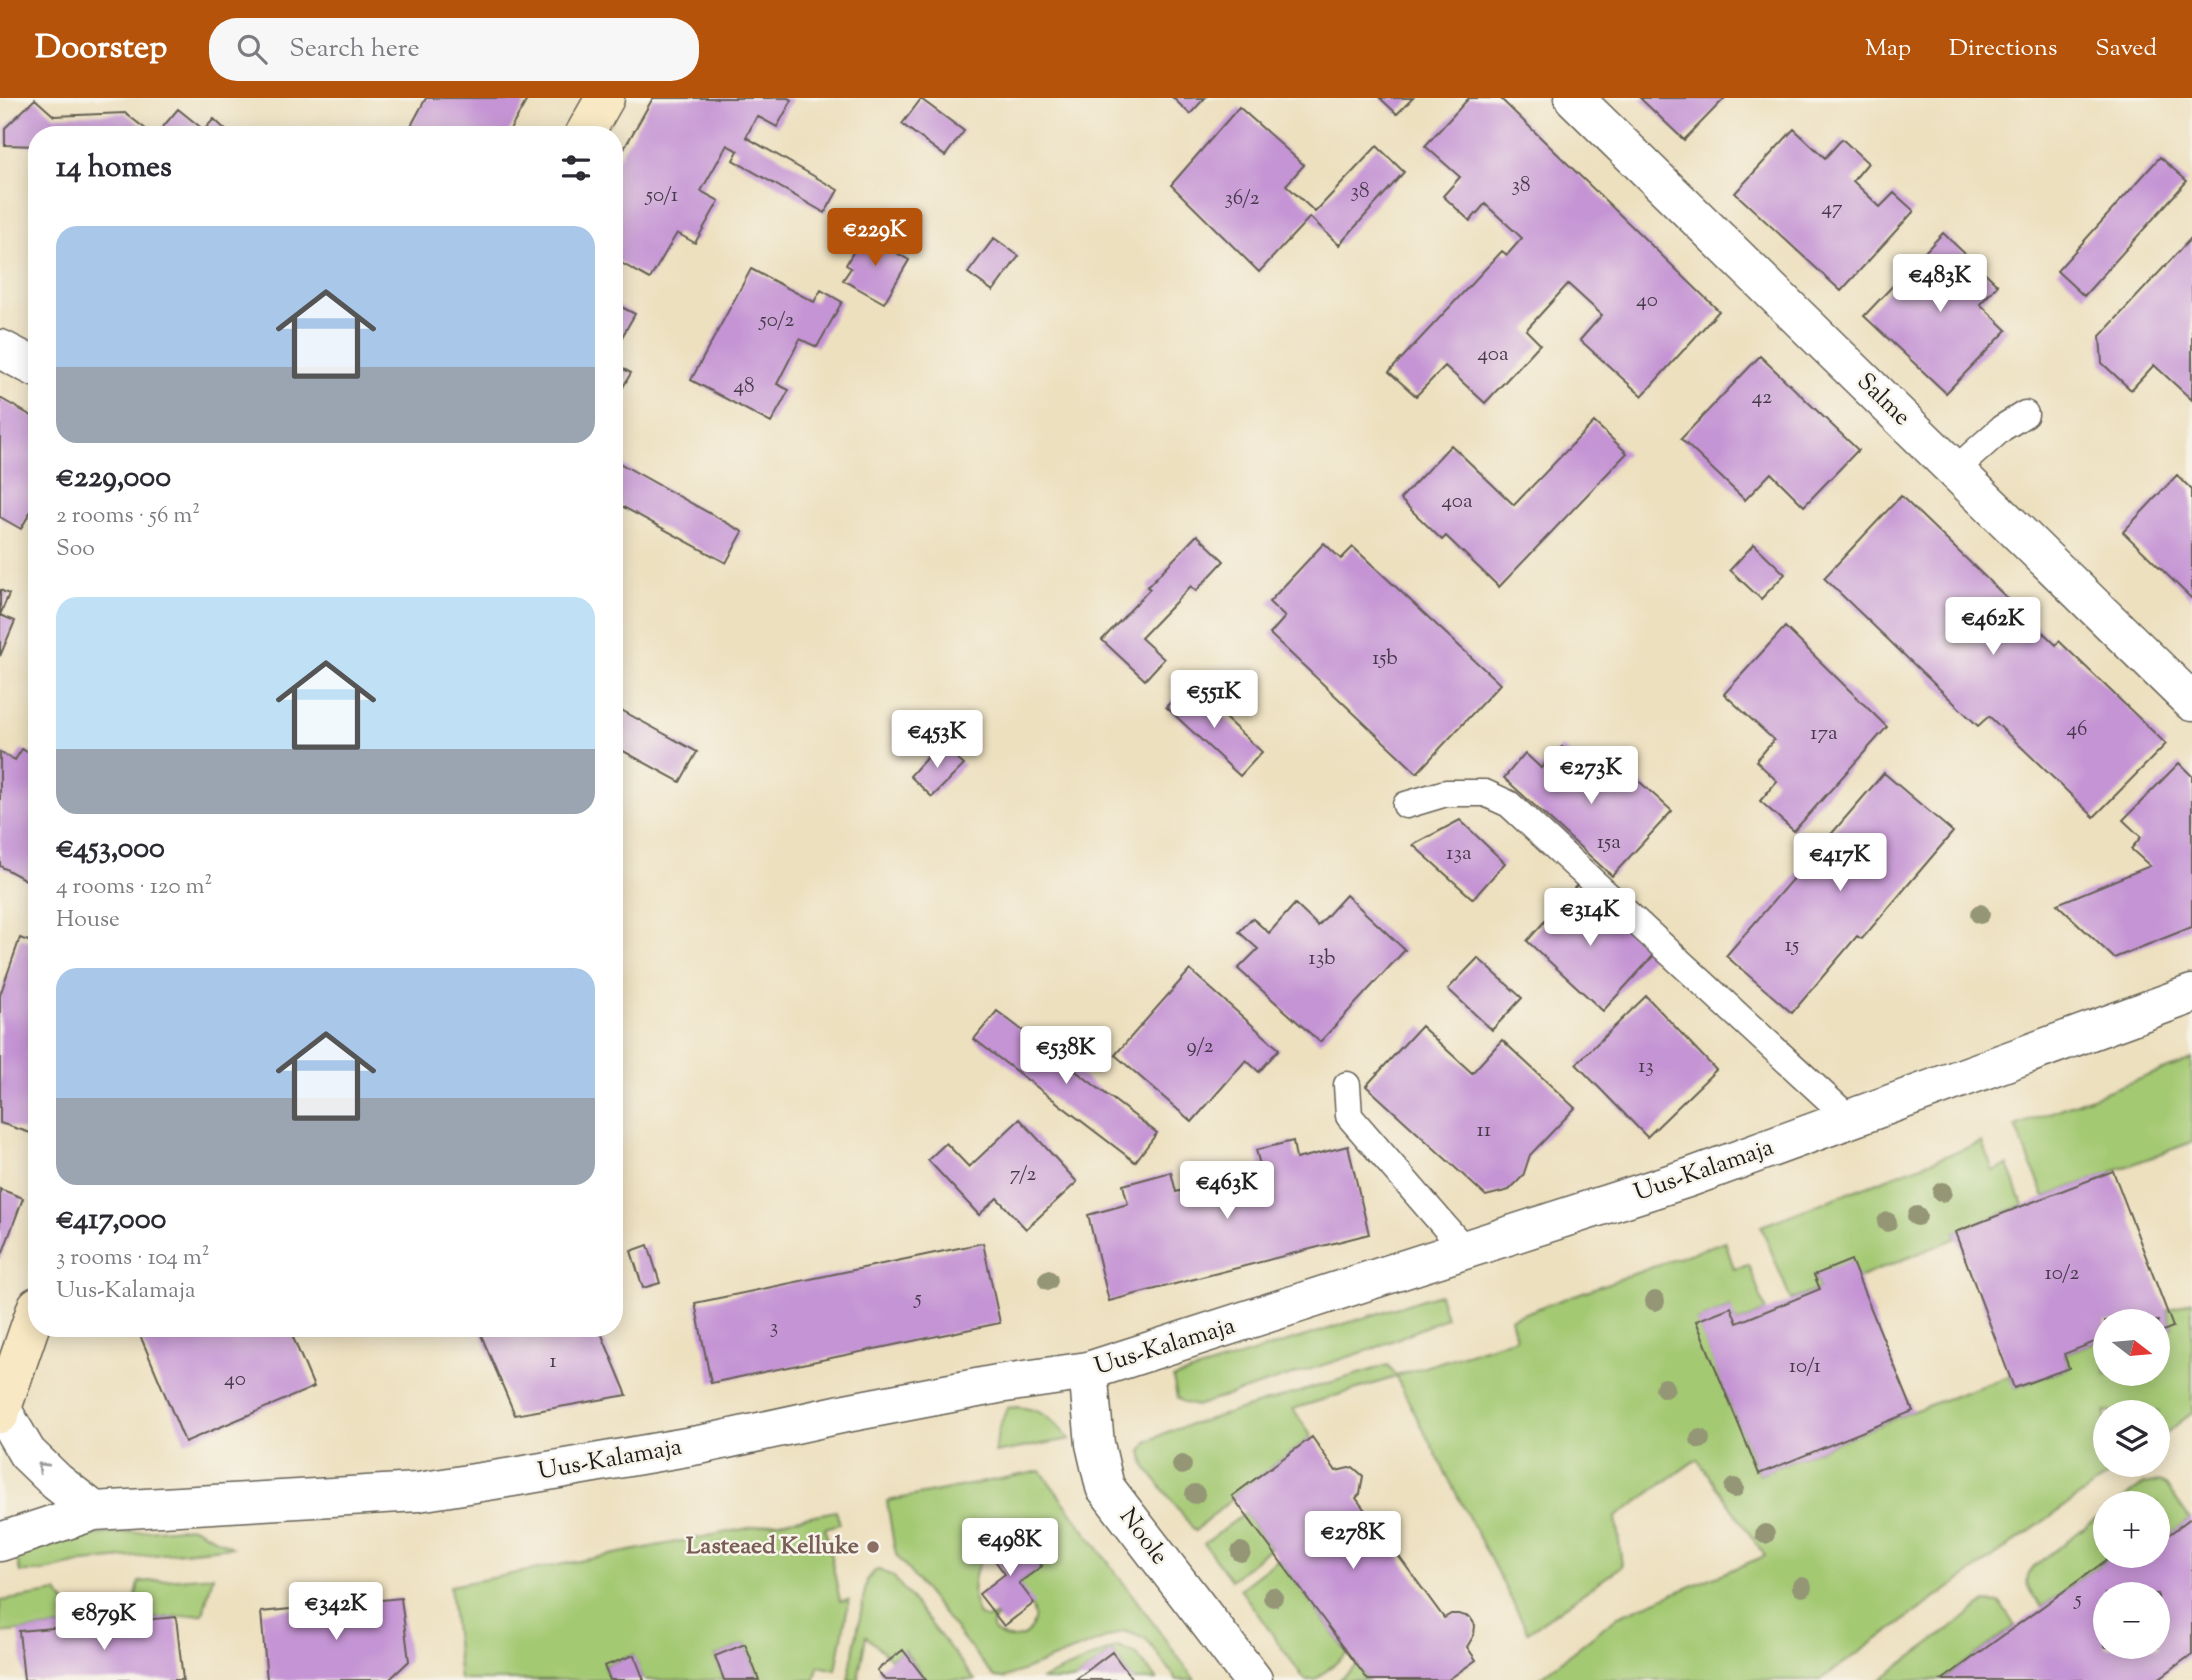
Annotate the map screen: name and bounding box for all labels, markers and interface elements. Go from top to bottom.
search box [209,18,699,81]
text: Doorstep [35,25,167,73]
icon: search [233,30,271,68]
text: Search here [289,31,420,68]
text: Map [1865,32,1911,66]
text: Directions [1949,32,2057,66]
text: Saved [2095,32,2157,66]
text: 14 homes [56,147,172,190]
icon: filters [557,149,595,187]
house number: 38 [1512,171,1530,201]
house number: 38 [1351,177,1369,207]
house number: 50/1 [645,181,678,211]
house number: 36/2 [1224,184,1260,214]
house number: 47 [1821,194,1843,224]
pin: €229K [826,208,924,268]
text: €229K [843,214,907,247]
pin: €483K [1891,254,1989,314]
text: €483K [1909,260,1971,293]
icon: home [263,271,389,397]
house number: 40 [1636,286,1658,316]
house number: 50/2 [759,306,795,336]
house number: 40a [1477,340,1509,370]
street label: Salme [1849,366,1917,434]
house number: 48 [733,372,755,402]
house number: 42 [1752,383,1772,413]
text: €229,000 [56,457,171,500]
house number: 40a [1441,487,1473,517]
text: 2 rooms · 56 m² [56,500,200,533]
text: Soo [56,533,95,566]
pin: €462K [1944,598,2042,657]
text: €462K [1961,603,2025,636]
icon: home [263,642,389,768]
house number: 15b [1372,644,1398,674]
pin: €551K [1165,670,1263,730]
text: €551K [1187,676,1241,709]
pin: €453K [888,710,986,770]
house number: 46 [2067,715,2087,745]
text: €453K [908,716,966,749]
house number: 17a [1810,719,1838,749]
pin: €273K [1542,746,1640,806]
text: €273K [1560,752,1622,785]
text: €453,000 [56,828,165,871]
house number: 15a [1597,828,1621,858]
pin: €417K [1791,834,1889,893]
house number: 13a [1446,839,1472,869]
text: €417K [1810,839,1870,872]
text: 4 rooms · 120 m² [56,871,212,904]
pin: €314K [1541,888,1639,948]
text: €314K [1560,894,1620,927]
text: House [56,904,120,937]
house number: 15 [1785,931,1799,961]
house number: 13b [1309,944,1335,974]
icon: home [263,1013,389,1139]
pin: €538K [1017,1026,1115,1086]
text: €538K [1036,1032,1096,1065]
house number: 9/2 [1186,1032,1214,1062]
house number: 13 [1638,1052,1654,1082]
house number: 11 [1477,1116,1491,1146]
street label: Uus-Kalamaja [1630,1131,1778,1211]
house number: 7/2 [1010,1160,1036,1190]
pin: €463K [1178,1162,1276,1221]
text: €463K [1196,1167,1258,1200]
text: €417,000 [56,1199,166,1242]
text: 3 rooms · 104 m² [56,1242,210,1275]
house number: 10/2 [2045,1259,2079,1289]
text: Uus-Kalamaja [56,1275,196,1308]
house number: 5 [913,1284,922,1314]
street label: Uus-Kalamaja [1090,1309,1240,1385]
north arrow [2093,1309,2170,1386]
map controls [2093,1309,2170,1659]
house number: 3 [770,1313,778,1343]
house number: 1 [549,1347,557,1377]
house number: 10/1 [1789,1352,1821,1382]
house number: 40 [224,1365,246,1395]
button: layers [2093,1400,2170,1477]
street label: Uus-Kalamaja [535,1431,685,1489]
one-way arrow [37,1462,50,1475]
button: + [2093,1491,2170,1568]
street label: Noole [1111,1502,1175,1572]
pin: €278K [1304,1512,1402,1571]
text: €278K [1321,1517,1385,1550]
pin: €498K [961,1518,1059,1578]
text: €498K [978,1524,1042,1557]
place label: Lasteaed Kelluke [686,1530,859,1564]
marker: Lasteaed Kelluke [865,1539,881,1555]
pin: €342K [287,1582,385,1642]
button: − [2093,1582,2170,1659]
house number: 5 [2073,1585,2082,1615]
text: €342K [305,1588,367,1621]
pin: €879K [55,1592,153,1652]
text: €879K [72,1598,136,1631]

